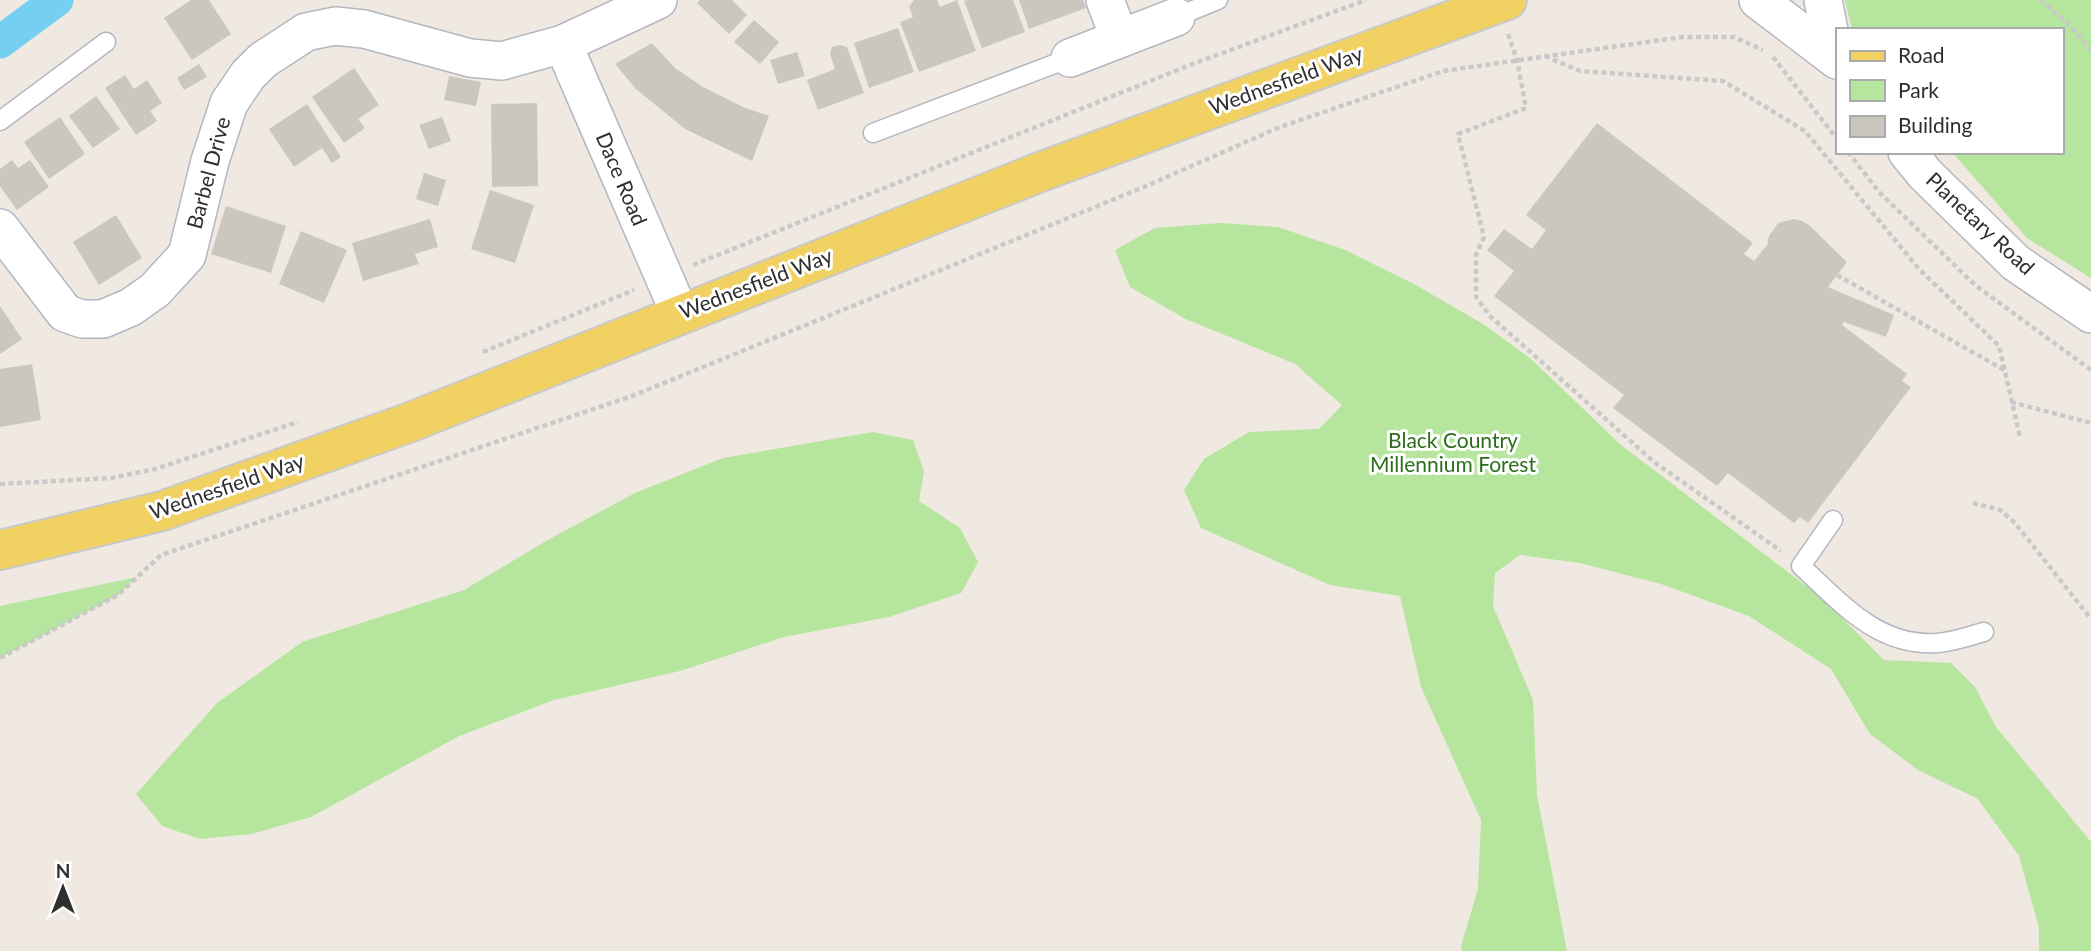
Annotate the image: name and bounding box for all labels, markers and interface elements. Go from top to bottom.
legend [1836,28,2063,154]
street label: Wednesfield Way [1205,40,1366,119]
text: Road [1898,42,1945,67]
text: Park [1898,77,1939,102]
text: Building [1898,112,1973,137]
street label: Barbel Drive [181,114,234,231]
street label: Dace Road [592,128,653,229]
street label: Planetary Road [1922,167,2040,279]
street label: Wednesfield Way [675,242,836,323]
park label: Black Country Millennium Forest [1370,427,1536,476]
street label: Wednesfield Way [146,447,307,524]
north arrow [28,853,98,923]
text: N [56,859,70,882]

